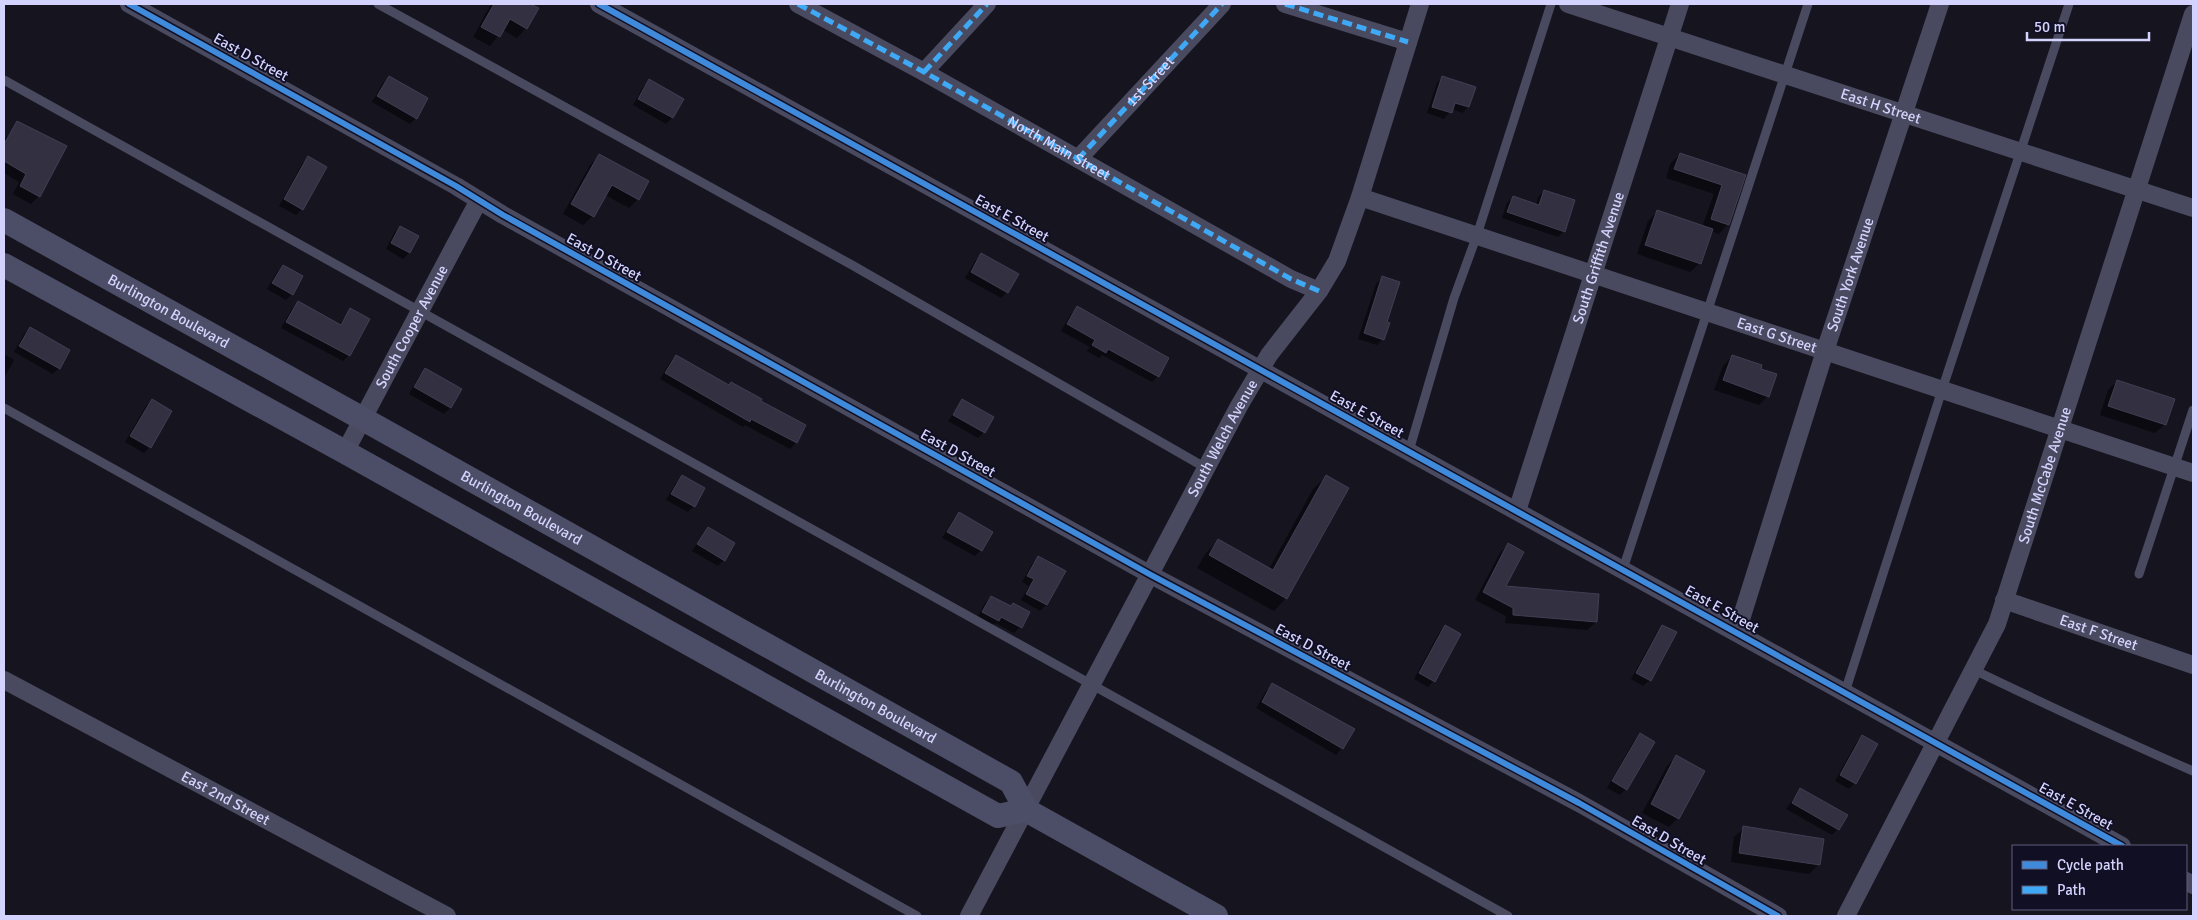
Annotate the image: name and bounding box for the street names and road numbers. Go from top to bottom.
street label: East D Street [210,29,292,85]
street label: 1st Street [1122,52,1178,110]
street label: East H Street [1838,85,1923,128]
street label: North Main Street [1004,112,1113,184]
street label: East E Street [972,190,1052,246]
street label: South Griffith Avenue [1569,190,1628,326]
street label: South York Avenue [1823,215,1878,334]
street label: East D Street [563,229,645,285]
street label: South Cooper Avenue [372,262,452,391]
street label: Burlington Boulevard [104,270,232,352]
street label: East G Street [1734,313,1819,357]
street label: South Welch Avenue [1184,376,1262,500]
street label: East E Street [1327,386,1407,442]
street label: South McCabe Avenue [2014,405,2075,546]
street label: East D Street [917,425,999,481]
street label: Burlington Boulevard [458,467,585,549]
street label: East E Street [1682,581,1762,637]
street label: East F Street [2057,611,2140,654]
street label: East D Street [1272,620,1354,674]
street label: Burlington Boulevard [812,665,939,747]
street label: East 2nd Street [178,767,273,829]
street label: East E Street [2036,778,2116,834]
street label: East D Street [1628,811,1710,869]

